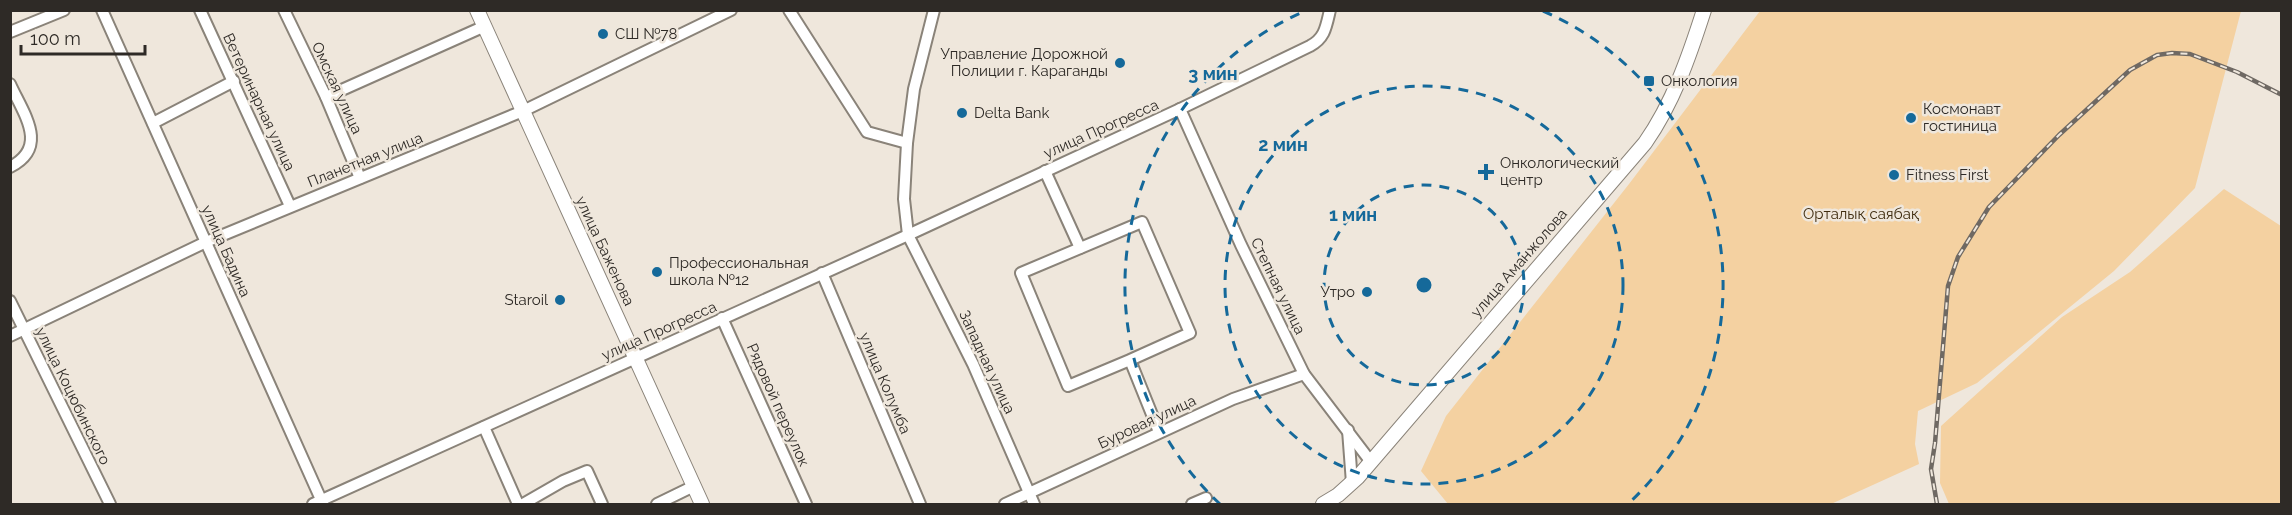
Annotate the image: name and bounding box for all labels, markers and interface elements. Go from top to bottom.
scale bar [21,18,146,56]
place label: СШ №78 [615,25,677,43]
marker: СШ №78 [596,27,610,41]
text: 100 m [30,28,81,49]
street label: Ветеринарная улица [219,30,299,174]
street label: Омская улица [308,39,366,137]
place label: Управление Дорожной Полиции г. Караганды [940,45,1108,80]
marker: Управление Дорожной Полиции г. Караганды [1113,56,1127,70]
text: 3 мин [1188,63,1238,84]
place label: Онкология [1661,72,1738,90]
marker: Онкология [1642,74,1656,88]
street label: улица Прогресса [1041,96,1161,162]
place label: Космонавт гостиница [1923,100,2001,135]
place label: Delta Bank [974,104,1050,122]
marker: Delta Bank [955,106,969,120]
marker: Космонавт гостиница [1904,111,1918,125]
street label: Планетная улица [305,129,425,191]
text: 2 мин [1258,134,1308,155]
place label: Онкологический центр [1500,154,1619,189]
marker: Онкологический центр [1477,163,1495,181]
place label: Fitness First [1906,166,1989,184]
marker: Fitness First [1887,168,1901,182]
street label: улица Баженова [572,193,638,309]
street label: улица Бадина [198,202,254,300]
text: 1 мин [1329,204,1377,225]
street label: улица Аманжолова [1467,205,1571,321]
park label: Орталық саябақ [1803,205,1919,223]
street label: Степная улица [1247,235,1309,337]
place label: Профессиональная школа №12 [669,254,809,289]
marker: Профессиональная школа №12 [650,265,664,279]
centre of rings [1414,275,1434,295]
place label: Утро [1320,283,1355,301]
marker: Утро [1360,285,1374,299]
place label: Staroil [505,291,549,309]
marker: Staroil [553,293,567,307]
street label: улица Прогресса [599,298,719,364]
street label: Западная улица [955,307,1019,417]
street label: улица Коцюбинского [32,324,114,468]
street label: улица Колумба [855,329,915,437]
street label: Рядовой переулок [743,341,813,470]
street label: Буровая улица [1095,391,1199,453]

